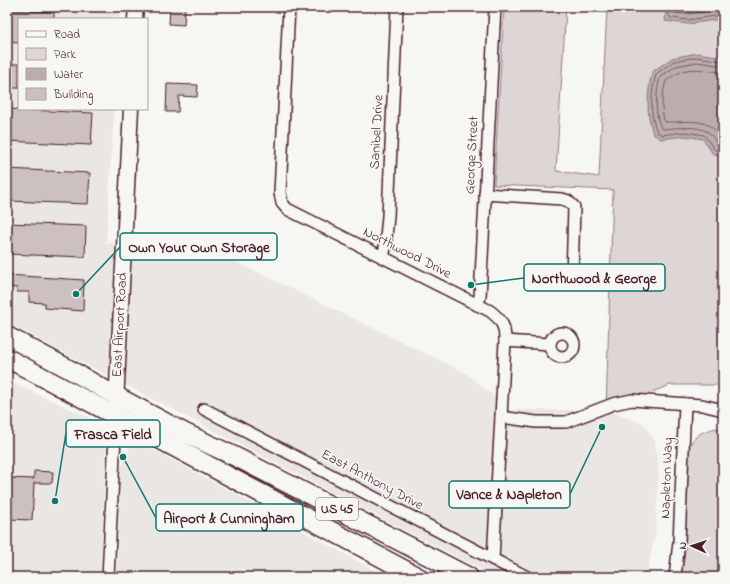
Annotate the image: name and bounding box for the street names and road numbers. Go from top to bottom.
street label: Sanibel Drive [365,93,389,170]
street label: George Street [459,115,486,195]
street label: Northwood Drive [359,222,455,285]
street label: East Airport Road [107,272,133,378]
street label: Napleton Way [655,437,680,519]
street label: East Anthony Drive [317,444,427,517]
road number: US 45 [316,498,358,520]

